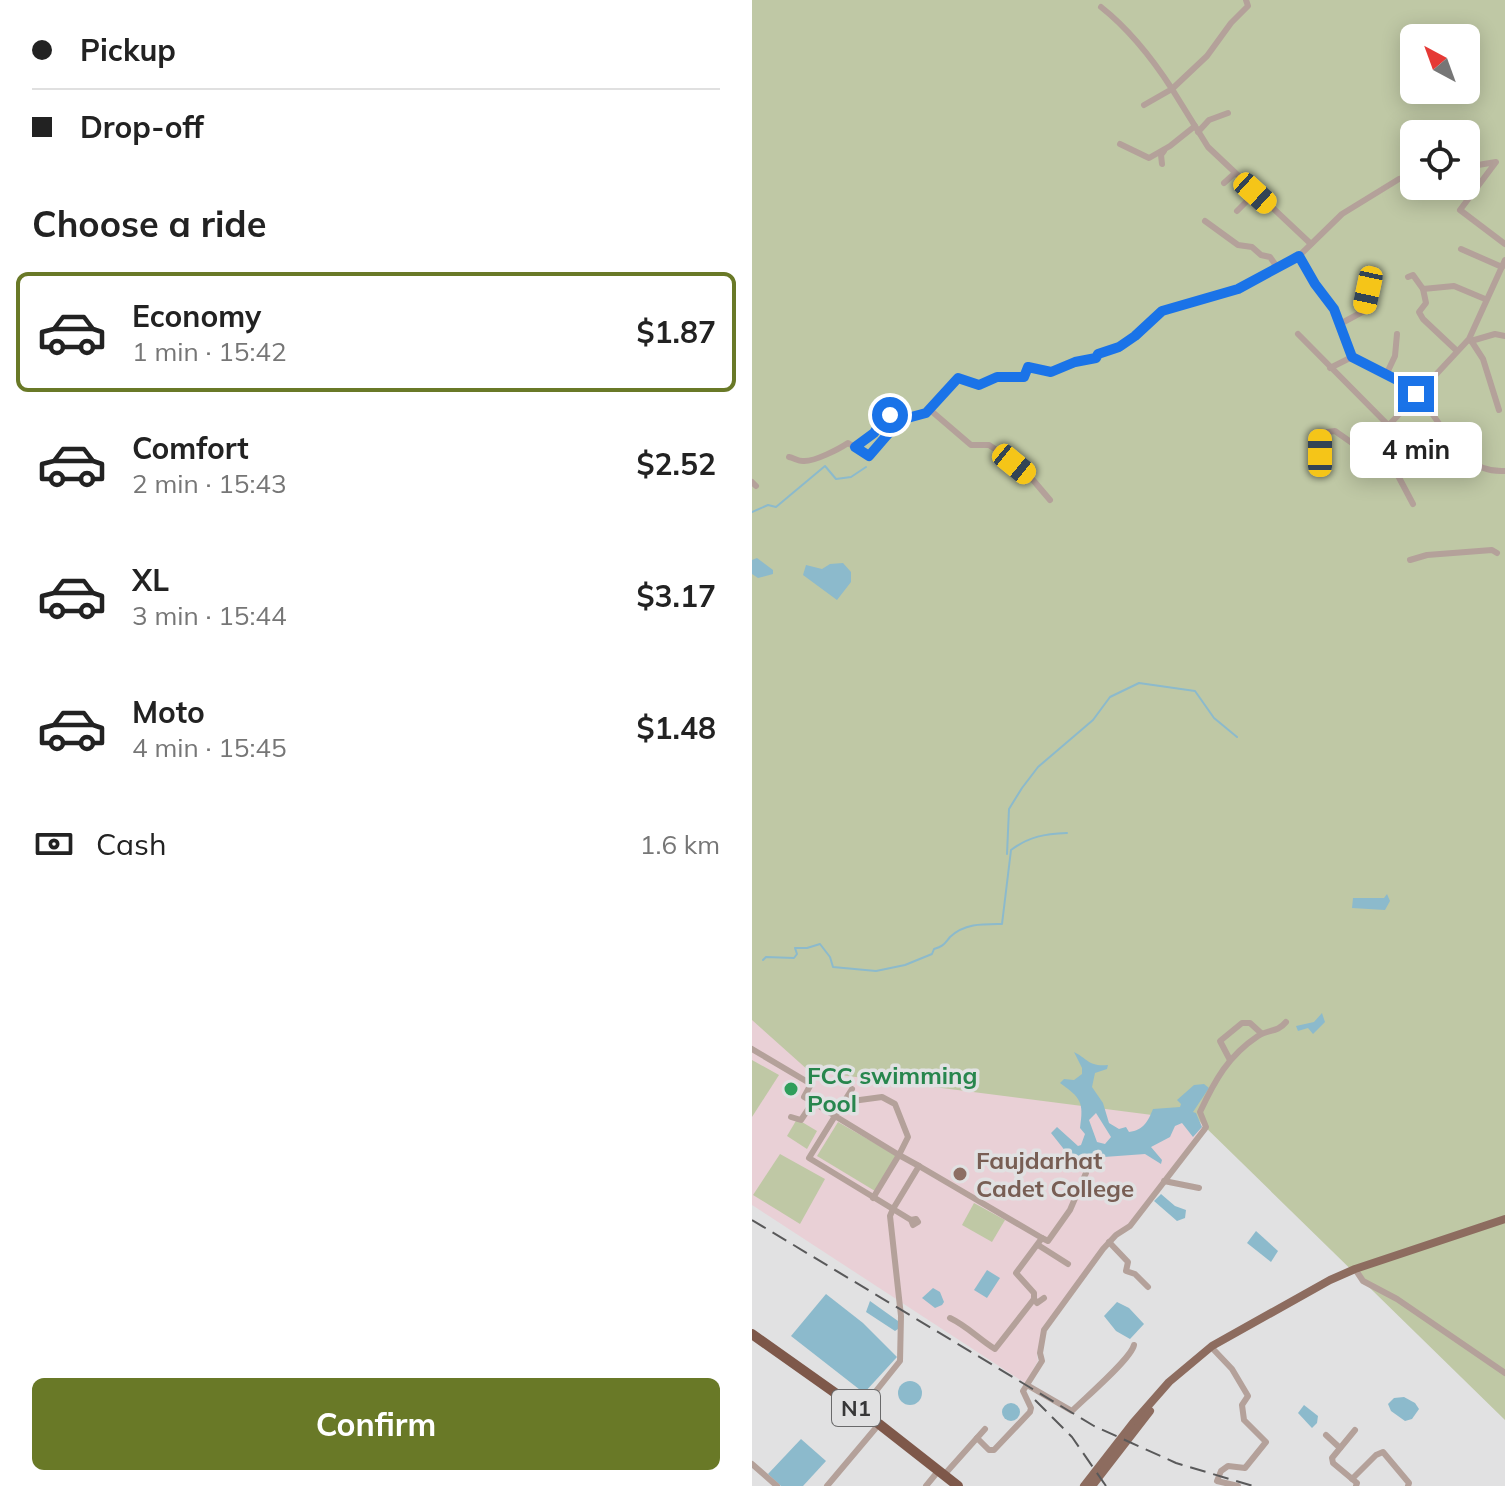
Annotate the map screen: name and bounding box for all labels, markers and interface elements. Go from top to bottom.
north arrow [1400,24,1480,104]
map controls [1400,24,1480,200]
text: Pickup [80,31,176,69]
text: Drop-off [80,108,204,146]
button: locate [1400,120,1480,200]
car [1229,168,1281,218]
text: Choose a ride [32,201,266,246]
car [1351,264,1385,316]
icon: car [36,296,108,368]
text: Economy [132,297,261,335]
text: $1.87 [637,313,716,351]
text: 1 min · 15:42 [132,335,287,368]
route end [1398,376,1434,412]
route start [872,397,908,433]
callout: 4 min [1350,422,1482,478]
icon: car [36,428,108,500]
text: Comfort [132,429,249,467]
car [1308,429,1332,477]
text: 4 min [1382,433,1450,466]
car [988,440,1040,488]
text: $2.52 [637,445,716,483]
text: 2 min · 15:43 [132,467,287,500]
icon: car [36,560,108,632]
text: XL [132,561,169,599]
text: $3.17 [637,577,716,615]
text: 3 min · 15:44 [132,599,287,632]
icon: car [36,692,108,764]
text: Moto [132,693,205,731]
text: $1.48 [637,709,716,747]
text: 4 min · 15:45 [132,731,287,764]
icon: cash [32,822,76,866]
text: Cash [96,825,167,863]
text: 1.6 km [640,828,720,861]
place label: FCC swimming Pool [807,1060,977,1118]
marker: FCC swimming Pool [782,1080,800,1098]
place label: Faujdarhat Cadet College [976,1145,1134,1203]
marker: Faujdarhat Cadet College [951,1165,969,1183]
button: Confirm [32,1378,720,1470]
road number: N1 [832,1390,880,1426]

